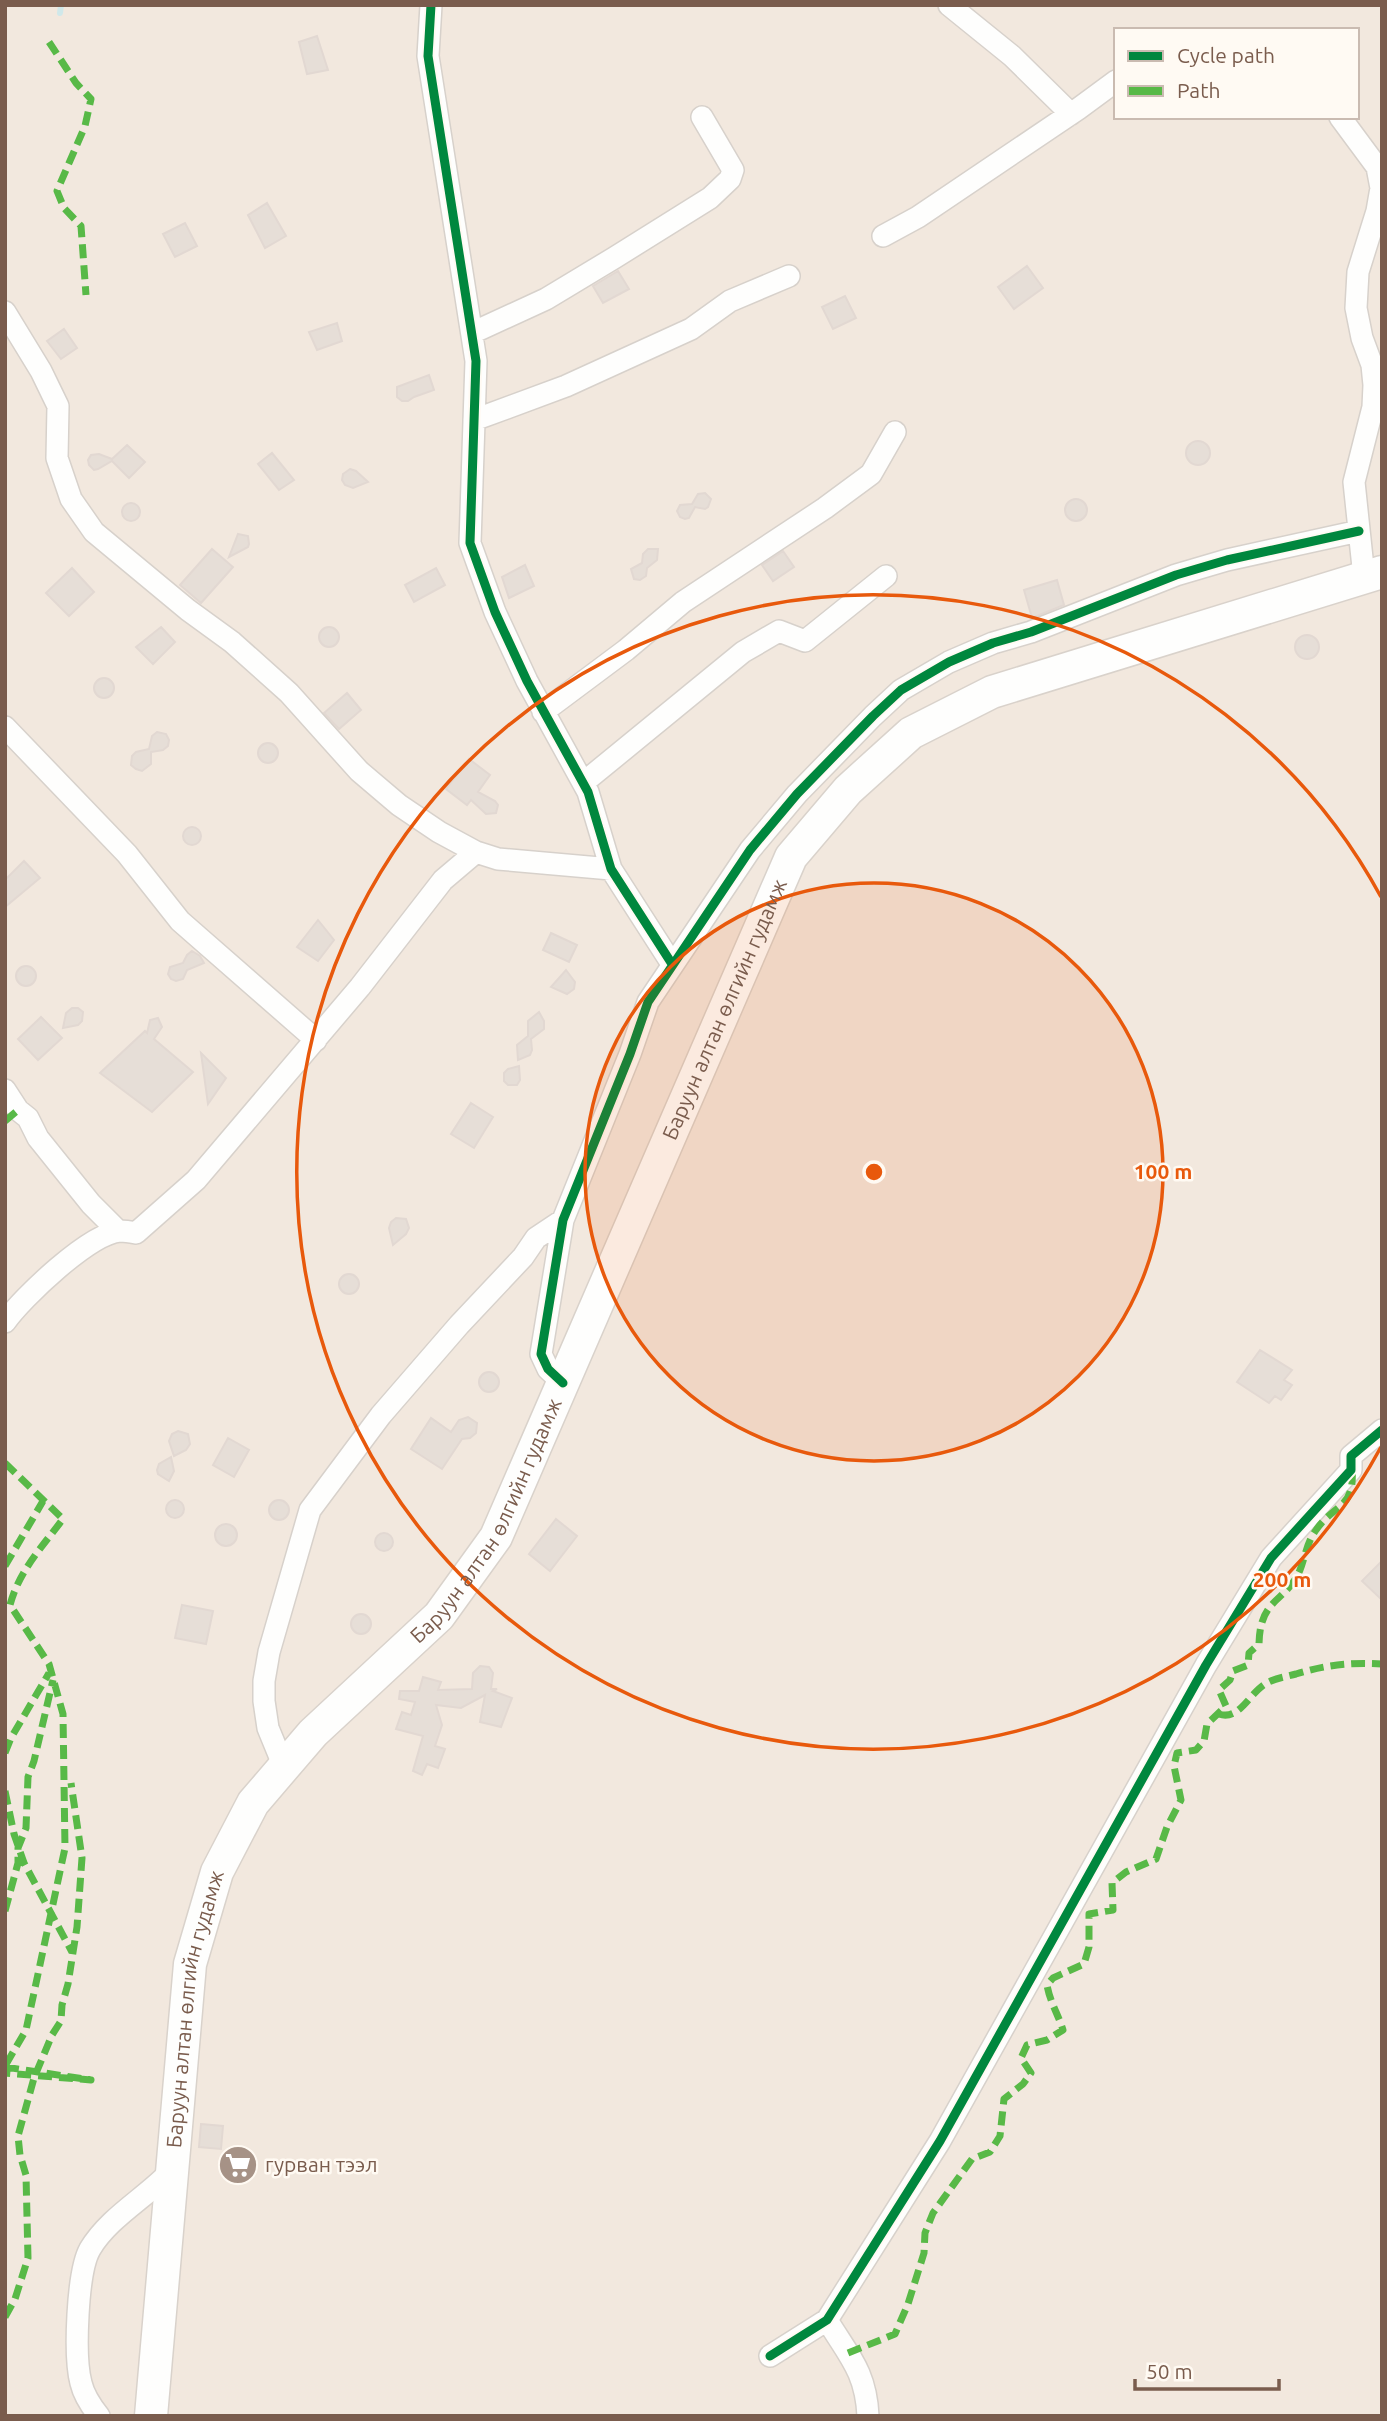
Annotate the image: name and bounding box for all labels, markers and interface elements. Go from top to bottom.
legend [1114,28,1359,119]
text: Cycle path [1177,43,1275,67]
text: Path [1177,78,1220,102]
street label: Баруун алтан өлгийн гудамж [657,875,791,1143]
text: 100 m [1134,1159,1192,1183]
centre of rings [862,1160,886,1184]
street label: Баруун алтан өлгийн гудамж [405,1394,566,1647]
text: 200 m [1253,1567,1311,1591]
street label: Баруун алтан өлгийн гудамж [161,1867,228,2149]
supermarket icon: гурван тээл [217,2144,259,2186]
place label: гурван тээл [265,2152,378,2176]
scale bar [1135,2348,1278,2392]
text: 50 m [1146,2359,1193,2383]

